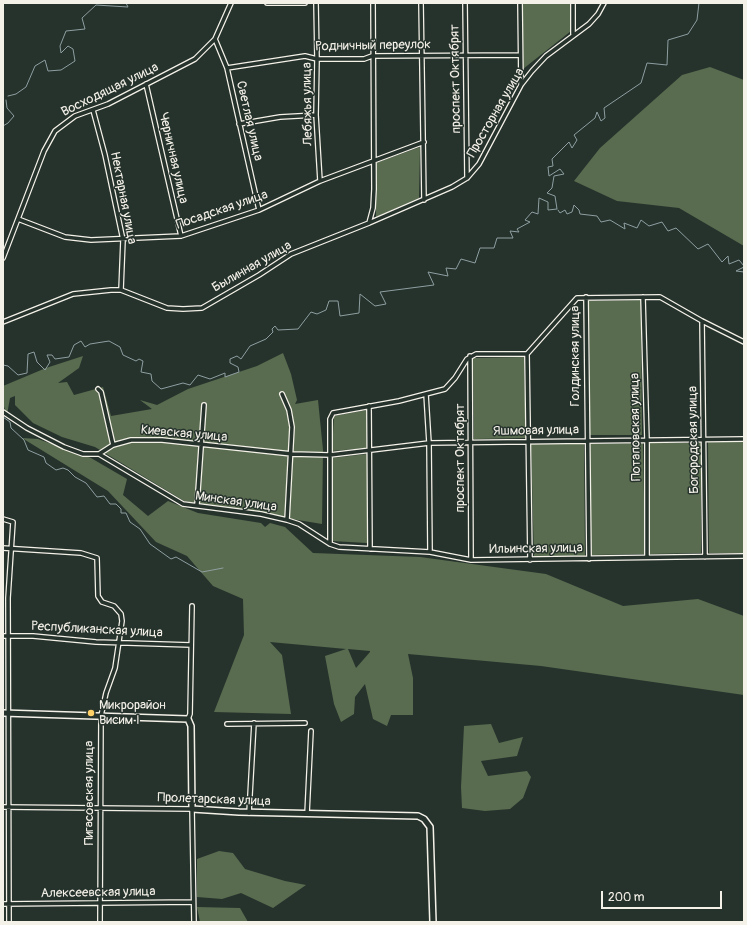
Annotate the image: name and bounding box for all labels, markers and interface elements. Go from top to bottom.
street label: проспект Октябрят [447,24,465,134]
street label: Родничный переулок [315,37,431,55]
street label: Восходящая улица [59,60,161,120]
street label: Лебяжья улица [299,62,317,146]
street label: Просторная улица [464,65,528,161]
street label: Светлая улица [232,80,266,162]
street label: Черничная улица [155,111,191,205]
street label: Нектарная улица [106,150,140,246]
street label: Посадская улица [174,187,270,233]
street label: Былинная улица [210,238,294,296]
street label: Голдинская улица [568,306,584,406]
street label: Потаповская улица [627,373,645,481]
street label: Богородская улица [685,386,703,494]
street label: проспект Октябрят [453,403,469,513]
street label: Киевская улица [140,422,228,446]
street label: Яшмовая улица [493,422,579,440]
street label: Минская улица [194,489,278,515]
street label: Ильинская улица [489,540,583,558]
street label: Республиканская улица [31,619,163,641]
place label: Микрорайон Висим I [99,698,166,729]
marker: Микрорайон Висим I [86,708,96,718]
street label: Пигасовская улица [82,741,98,845]
street label: Пролетарская улица [157,790,271,810]
scale bar [603,883,724,909]
street label: Алексеевская улица [40,884,156,902]
text: 200 m [608,890,644,905]

